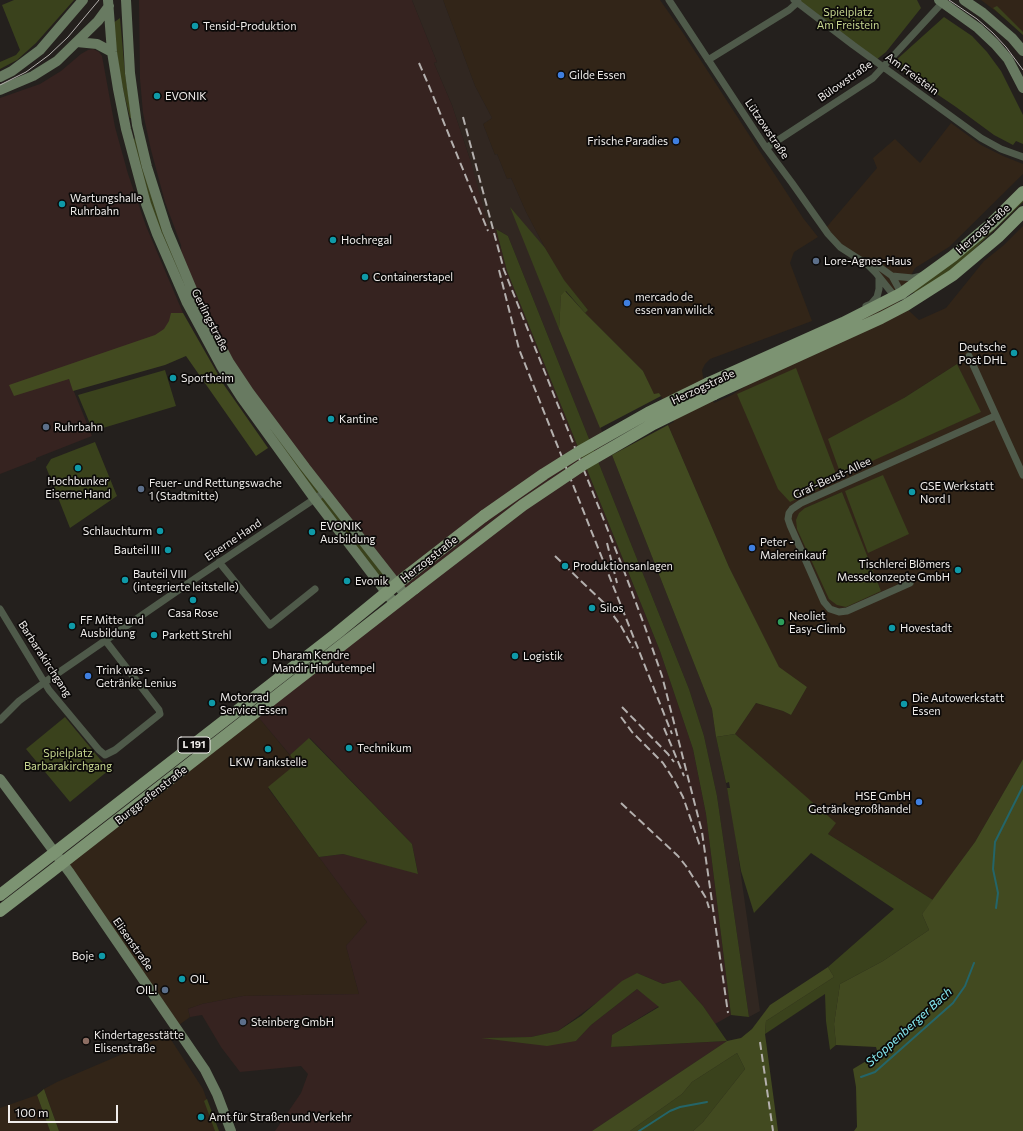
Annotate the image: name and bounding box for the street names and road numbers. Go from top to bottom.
street label: Am Freistein [883,50,941,98]
street label: Bülowstraße [815,57,875,105]
street label: Lützowstraße [742,96,792,162]
street label: Herzogstraße [953,201,1013,257]
street label: Gerlingstraße [189,287,231,353]
street label: Herzogstraße [669,367,737,407]
street label: Graf-Beust-Allee [791,454,873,502]
street label: Eiserne Hand [202,516,264,564]
street label: Herzogstraße [398,533,460,585]
street label: Barbarakirchgang [15,618,75,700]
road number: L 191 [178,737,210,753]
street label: Burggrafenstraße [112,763,190,827]
street label: Elisenstraße [110,915,156,973]

